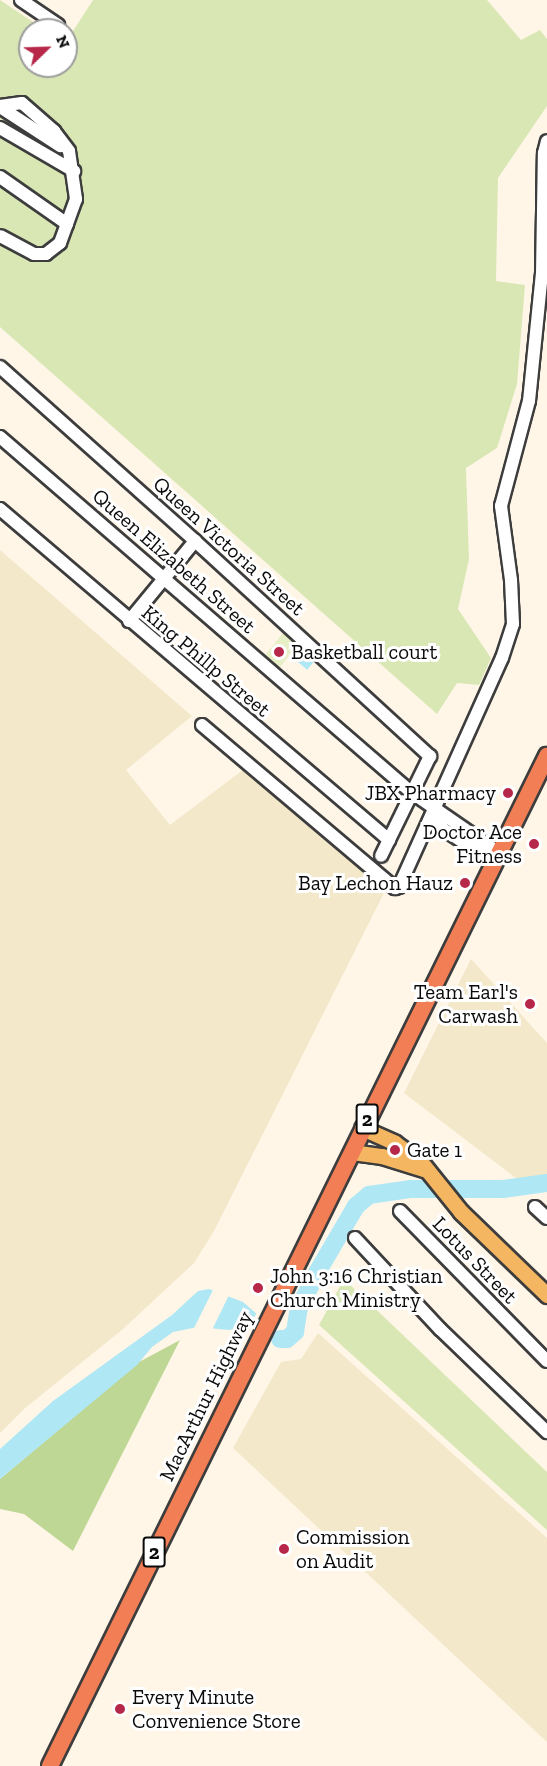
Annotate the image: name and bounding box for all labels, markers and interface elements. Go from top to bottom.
north arrow [18,18,78,78]
text: N [52,32,74,51]
street label: Queen Victoria Street [148,471,310,621]
street label: Queen Elizabeth Street [87,483,261,639]
street label: King Phillp Street [137,600,275,722]
place label: Basketball court [291,639,437,665]
marker: Basketball court [272,645,286,659]
place label: JBX Pharmacy [364,780,496,806]
marker: JBX Pharmacy [501,786,515,800]
place label: Doctor Ace Fitness [422,819,522,869]
marker: Doctor Ace Fitness [527,837,541,851]
place label: Bay Lechon Hauz [297,870,453,896]
marker: Bay Lechon Hauz [458,876,472,890]
place label: Team Earl's Carwash [414,979,518,1029]
marker: Team Earl's Carwash [523,997,537,1011]
road number: 2 [355,1102,379,1136]
place label: Gate 1 [407,1137,462,1163]
marker: Gate 1 [388,1143,402,1157]
street label: Lotus Street [427,1211,523,1309]
place label: John 3:16 Christian Church Ministry [270,1263,442,1313]
marker: John 3:16 Christian Church Ministry [251,1281,265,1295]
street label: MacArthur Highway [154,1307,258,1485]
place label: Commission on Audit [296,1524,410,1574]
road number: 2 [142,1535,166,1569]
marker: Commission on Audit [277,1542,291,1556]
place label: Every Minute Convenience Store [132,1684,301,1734]
marker: Every Minute Convenience Store [113,1702,127,1716]

